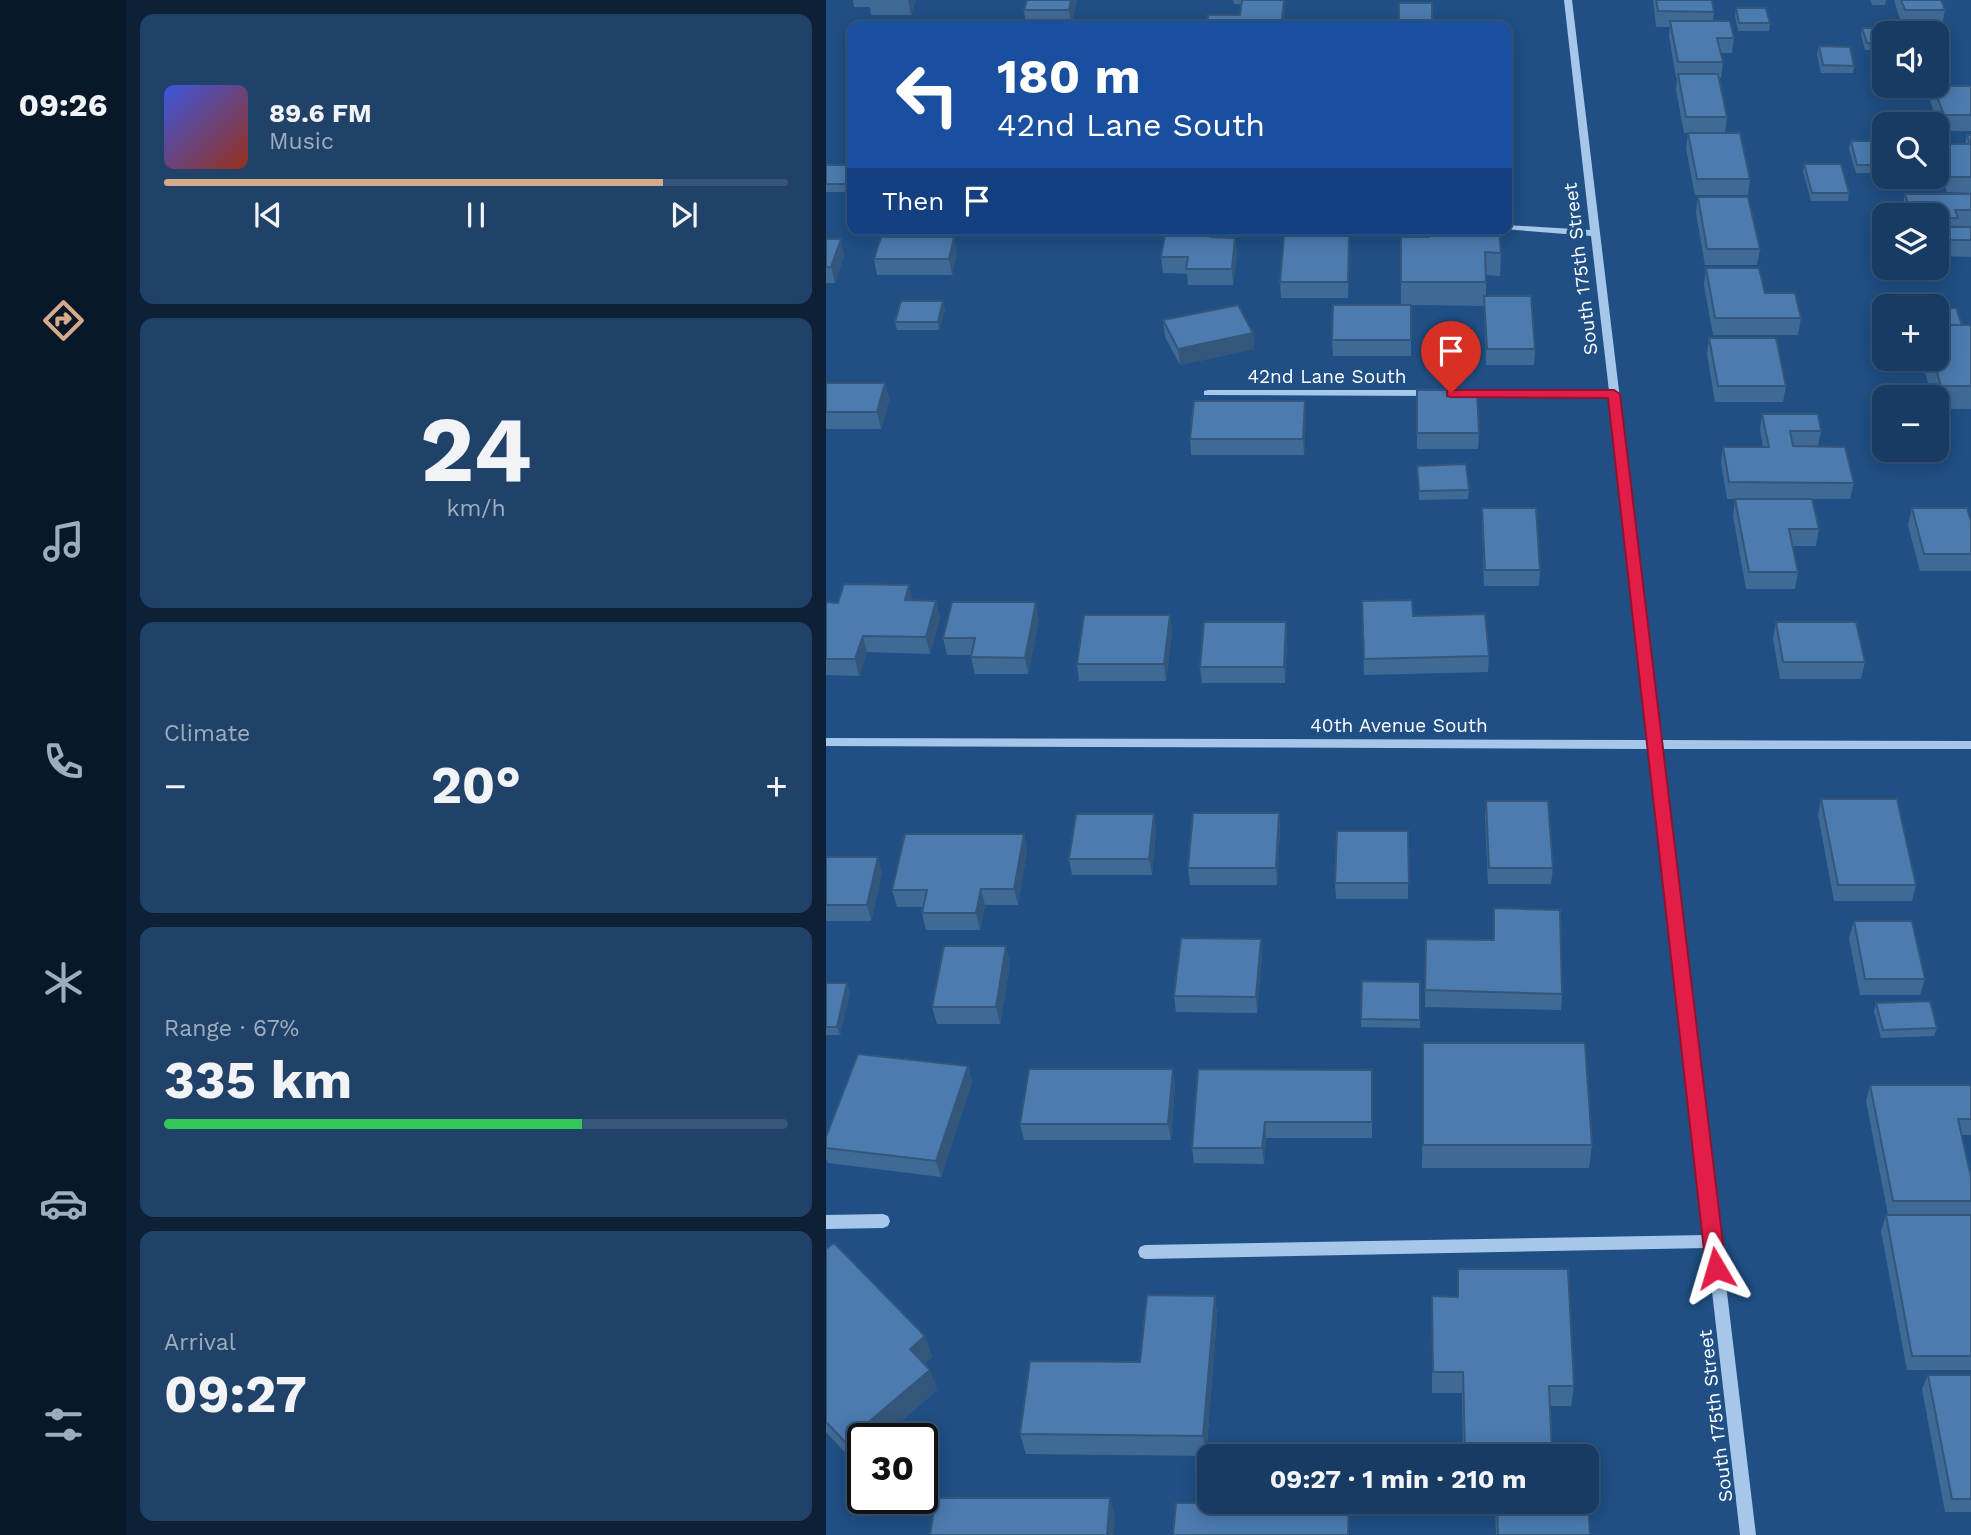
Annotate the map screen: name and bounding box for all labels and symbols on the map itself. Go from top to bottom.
street label: South 175th Street [1558,181,1602,357]
pin [1421,321,1481,393]
street label: 42nd Lane South [1247,365,1407,388]
street label: 40th Avenue South [1310,714,1488,737]
position arrow [1679,1231,1753,1305]
street label: South 175th Street [1693,1328,1737,1504]
speed limit sign: 30 [847,1423,938,1514]

